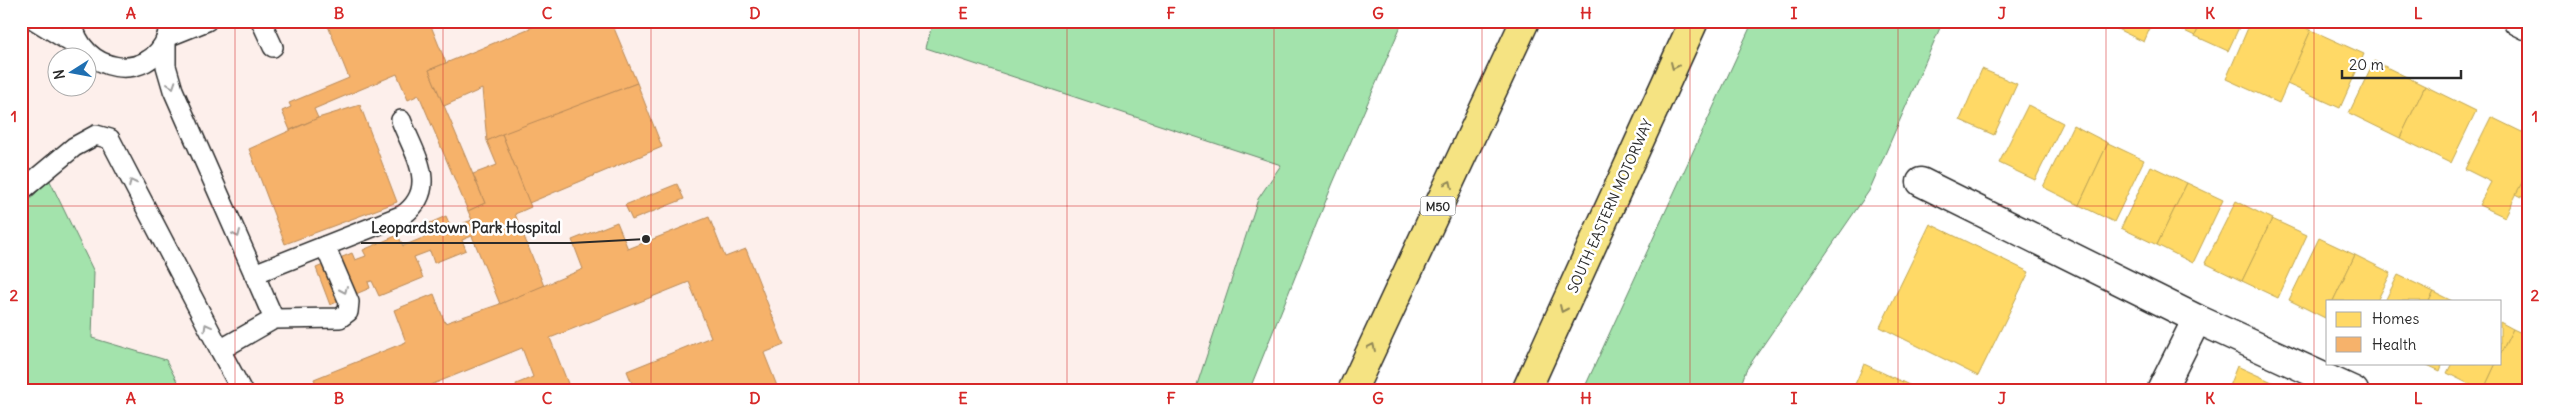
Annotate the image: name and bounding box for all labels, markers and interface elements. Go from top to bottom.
text: A [126,3,136,23]
text: B [334,3,345,23]
text: C [542,3,553,23]
text: D [749,3,761,23]
text: E [958,3,968,23]
text: F [1166,3,1176,23]
text: G [1372,3,1384,23]
text: H [1580,3,1592,23]
text: I [1791,3,1798,23]
text: J [1998,3,2007,23]
text: K [2205,3,2215,23]
text: L [2414,3,2423,23]
north arrow [48,48,98,98]
scale bar [2342,48,2460,80]
text: 20 m [2349,55,2384,74]
one-way arrow [1669,61,1680,70]
text: N [49,68,69,81]
one-way arrow [166,81,176,89]
text: 1 [11,106,17,126]
text: 1 [2532,106,2538,126]
street label: SOUTH EASTERN MOTORWAY [1563,116,1657,296]
one-way arrow [128,179,138,188]
one-way arrow [1442,180,1452,189]
road number: M50 [1420,197,1456,216]
callout: Leopardstown Park Hospital [361,213,571,243]
text: Leopardstown Park Hospital [371,218,561,238]
one-way arrow [230,229,241,238]
text: 2 [10,285,19,305]
one-way arrow [338,285,349,294]
text: 2 [2531,285,2540,305]
legend [2326,300,2502,364]
one-way arrow [1559,304,1570,313]
text: Homes [2372,309,2419,328]
one-way arrow [203,324,213,333]
text: Health [2372,335,2417,354]
one-way arrow [1366,343,1377,352]
text: A [126,388,136,408]
text: B [334,388,345,408]
text: C [542,388,553,408]
text: D [749,388,761,408]
text: E [958,388,968,408]
text: F [1166,388,1176,408]
text: G [1372,388,1384,408]
text: H [1580,388,1592,408]
text: I [1791,388,1798,408]
text: J [1998,388,2007,408]
text: K [2205,388,2215,408]
text: L [2414,388,2423,408]

